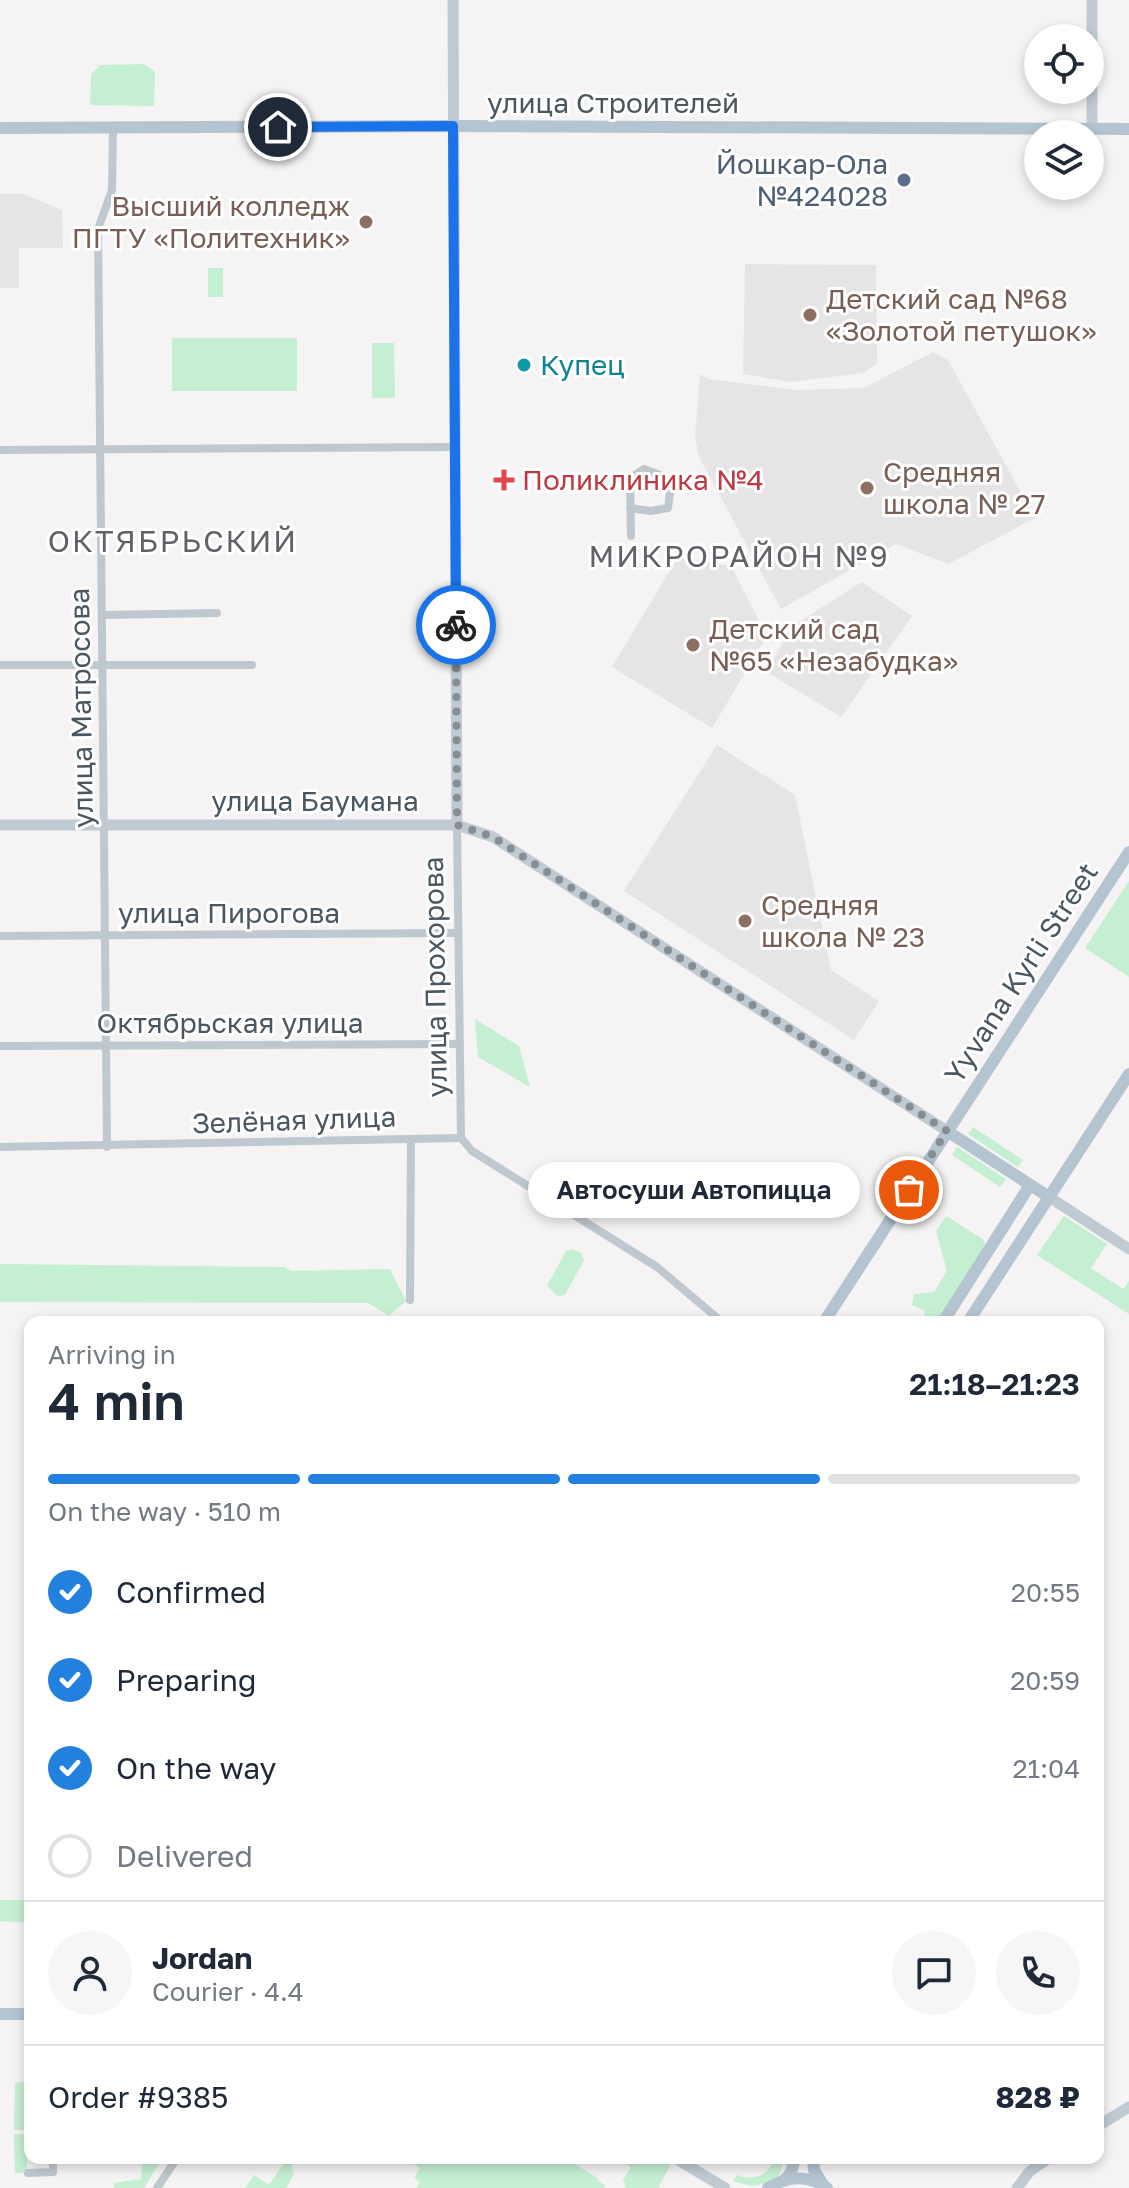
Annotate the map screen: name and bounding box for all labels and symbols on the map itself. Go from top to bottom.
street label: улица Строителей [487,86,739,119]
pin [244,93,312,161]
place label: Йошкар-Ола №424028 [716,147,888,212]
marker: Йошкар-Ола №424028 [895,171,913,189]
place label: Высший колледж ПГТУ «Политехник» [72,189,350,254]
marker: Высший колледж ПГТУ «Политехник» [357,213,375,231]
place label: Детский сад №68 «Золотой петушок» [826,282,1097,347]
marker: Детский сад №68 «Золотой петушок» [801,306,819,324]
place label: Купец [540,348,625,381]
marker: Купец [515,356,533,374]
place label: Средняя школа № 27 [883,455,1046,520]
place label: Поликлиника №4 [522,463,764,496]
marker: Поликлиника №4 [493,469,515,491]
marker: Средняя школа № 27 [858,479,876,497]
district label: ОКТЯБРЬСКИЙ [48,523,298,559]
district label: МИКРОРАЙОН №9 [588,538,890,574]
courier [416,585,496,665]
street label: улица Матросова [62,588,99,828]
place label: Детский сад №65 «Незабудка» [709,612,958,677]
marker: Детский сад №65 «Незабудка» [684,636,702,654]
street label: улица Баумана [211,784,419,817]
street label: улица Прохорова [416,856,453,1098]
street label: Yyvana Kyrli Street [937,856,1104,1089]
place label: Средняя школа № 23 [761,888,925,953]
street label: улица Пирогова [118,896,340,929]
marker: Средняя школа № 23 [736,912,754,930]
street label: Октябрьская улица [97,1006,363,1039]
street label: Зелёная улица [191,1099,397,1140]
pin [875,1156,943,1224]
callout: Автосуши Автопицца [529,1162,861,1218]

